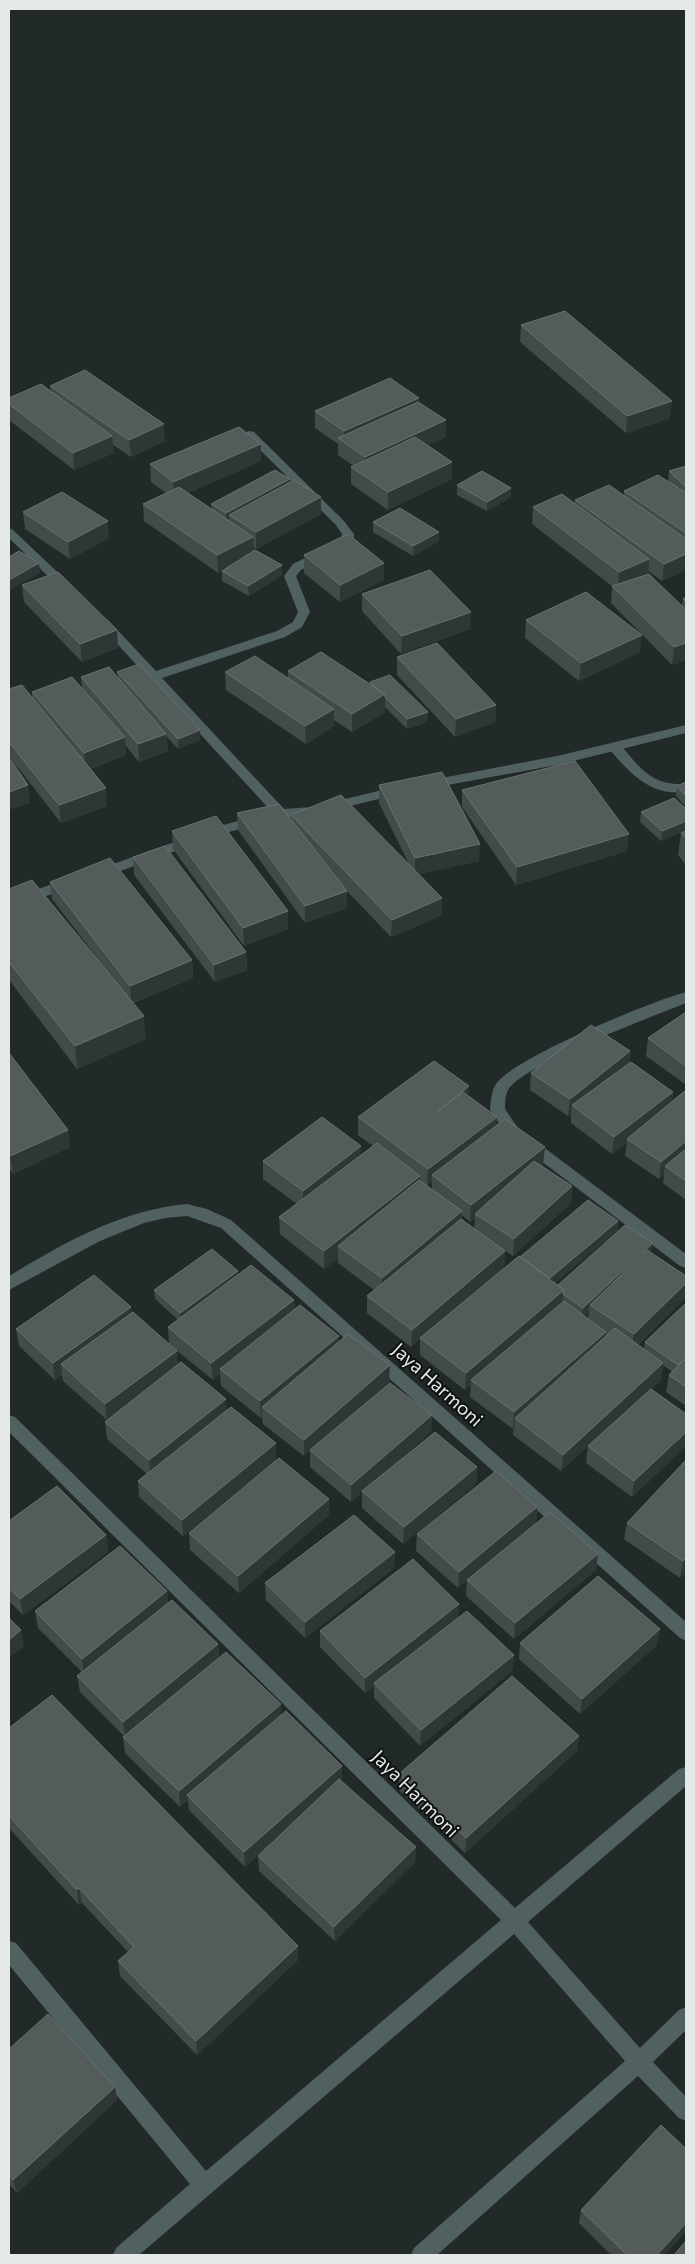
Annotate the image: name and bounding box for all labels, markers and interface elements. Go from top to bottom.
street label: Jaya Harmoni [388,1337,488,1431]
street label: Jaya Harmoni [368,1745,464,1841]

